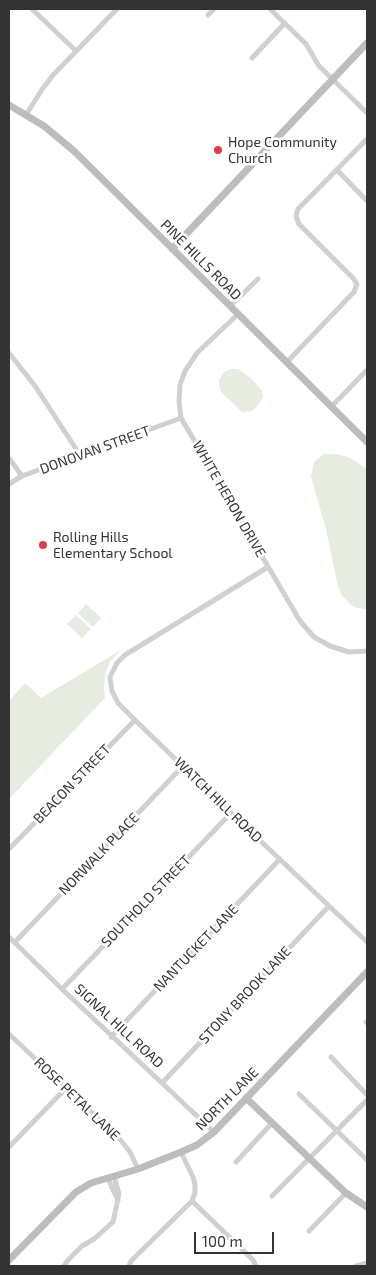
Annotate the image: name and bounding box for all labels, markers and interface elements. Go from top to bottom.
place label: Hope Community Church [228,134,337,166]
marker: Hope Community Church [212,144,224,156]
street label: PINE HILLS ROAD [157,216,245,304]
street label: DONOVAN STREET [38,422,152,478]
street label: WHITE HERON DRIVE [189,438,269,560]
place label: Rolling Hills Elementary School [53,529,172,562]
marker: Rolling Hills Elementary School [37,539,49,551]
street label: BEACON STREET [30,741,114,827]
street label: WATCH HILL ROAD [171,754,265,846]
street label: NORWALK PLACE [55,809,143,899]
street label: SOUTHOLD STREET [98,851,194,951]
street label: NANTUCKET LANE [150,901,242,995]
street label: STONY BROOK LANE [195,943,295,1047]
street label: SIGNAL HILL ROAD [71,980,167,1072]
street label: ROSE PETAL LANE [31,1054,123,1144]
street label: NORTH LANE [192,1064,262,1134]
scale bar [196,1222,276,1254]
text: 100 m [202,1232,243,1250]

